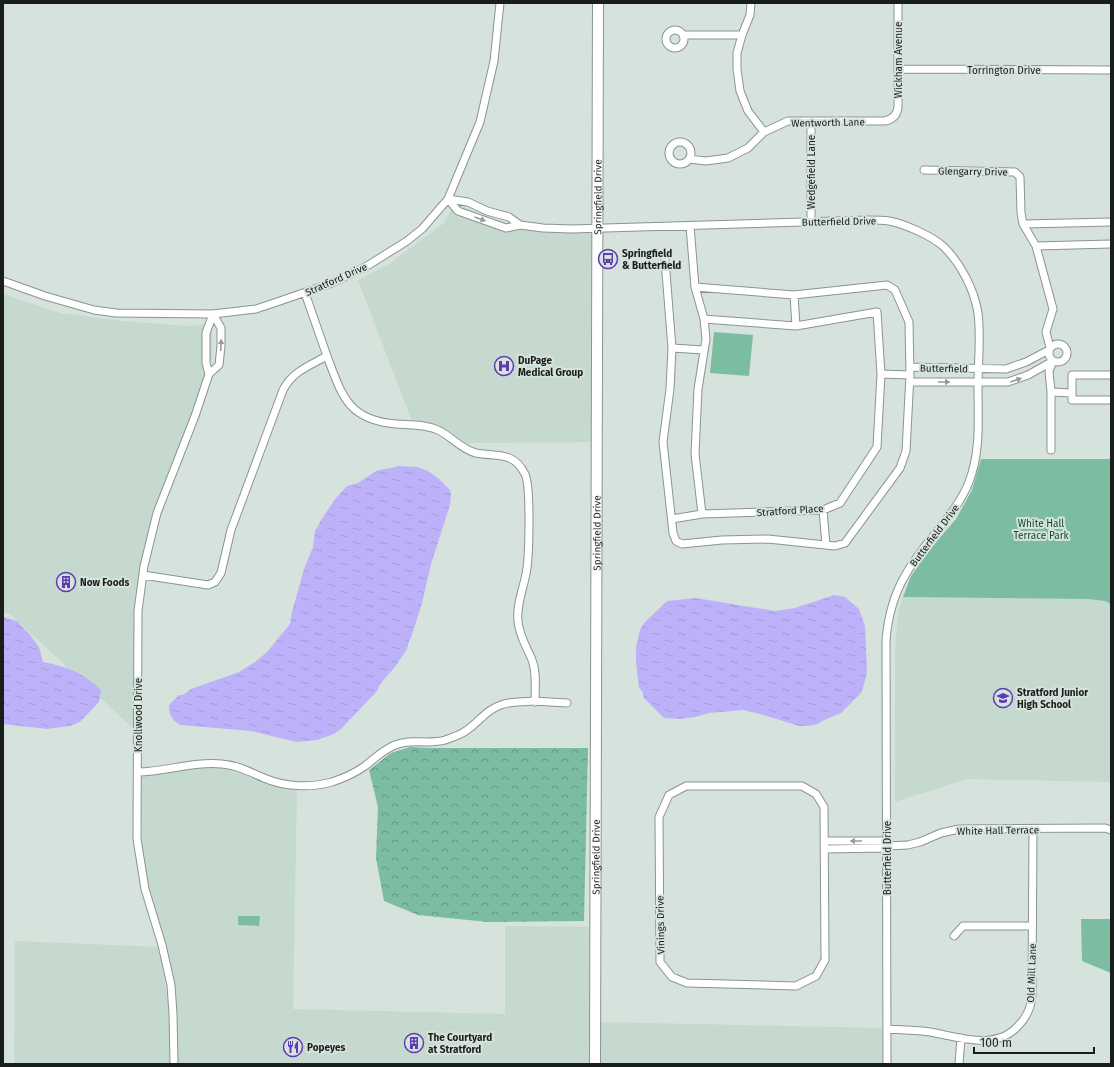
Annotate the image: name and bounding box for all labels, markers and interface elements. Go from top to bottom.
street label: Wickham Avenue [893,22,905,98]
street label: Torrington Drive [967,65,1041,77]
street label: Wentworth Lane [791,116,865,130]
street label: Wedgefield Lane [806,135,818,209]
street label: Springfield Drive [592,159,605,235]
street label: Glengarry Drive [938,165,1008,179]
street label: Butterfield Drive [802,215,876,229]
one-way arrow [474,216,486,222]
bus stop icon: Springfield & Butterfield [597,248,619,270]
place label: Springfield & Butterfield [622,248,681,272]
street label: Stratford Drive [304,261,369,299]
one-way arrow [217,339,224,351]
hospital icon: DuPage Medical Group [493,355,515,377]
place label: DuPage Medical Group [518,355,583,379]
street label: Butterfield [920,363,968,375]
one-way arrow [1011,376,1023,382]
one-way arrow [938,379,951,385]
street label: Springfield Drive [591,495,604,571]
street label: Butterfield Drive [908,502,962,569]
street label: Stratford Place [756,503,824,519]
park label: White Hall Terrace Park [1013,518,1069,542]
building icon: Now Foods [55,571,77,593]
place label: Now Foods [80,577,130,589]
street label: Knollwood Drive [133,678,145,752]
school or university icon: Stratford Junior High School [992,687,1014,709]
place label: Stratford Junior High School [1017,687,1089,711]
street label: Springfield Drive [590,819,603,895]
street label: Butterfield Drive [882,821,894,895]
street label: White Hall Terrace [957,824,1039,838]
one-way arrow [849,838,862,844]
street label: Vinings Drive [654,895,668,954]
street label: Old Mill Lane [1025,943,1039,1003]
scale bar [974,1029,1094,1055]
building icon: The Courtyard at Stratford [403,1032,425,1054]
place label: The Courtyard at Stratford [428,1032,492,1056]
restaurant icon: Popeyes [282,1036,304,1058]
text: 100 m [980,1036,1012,1050]
place label: Popeyes [307,1042,346,1054]

